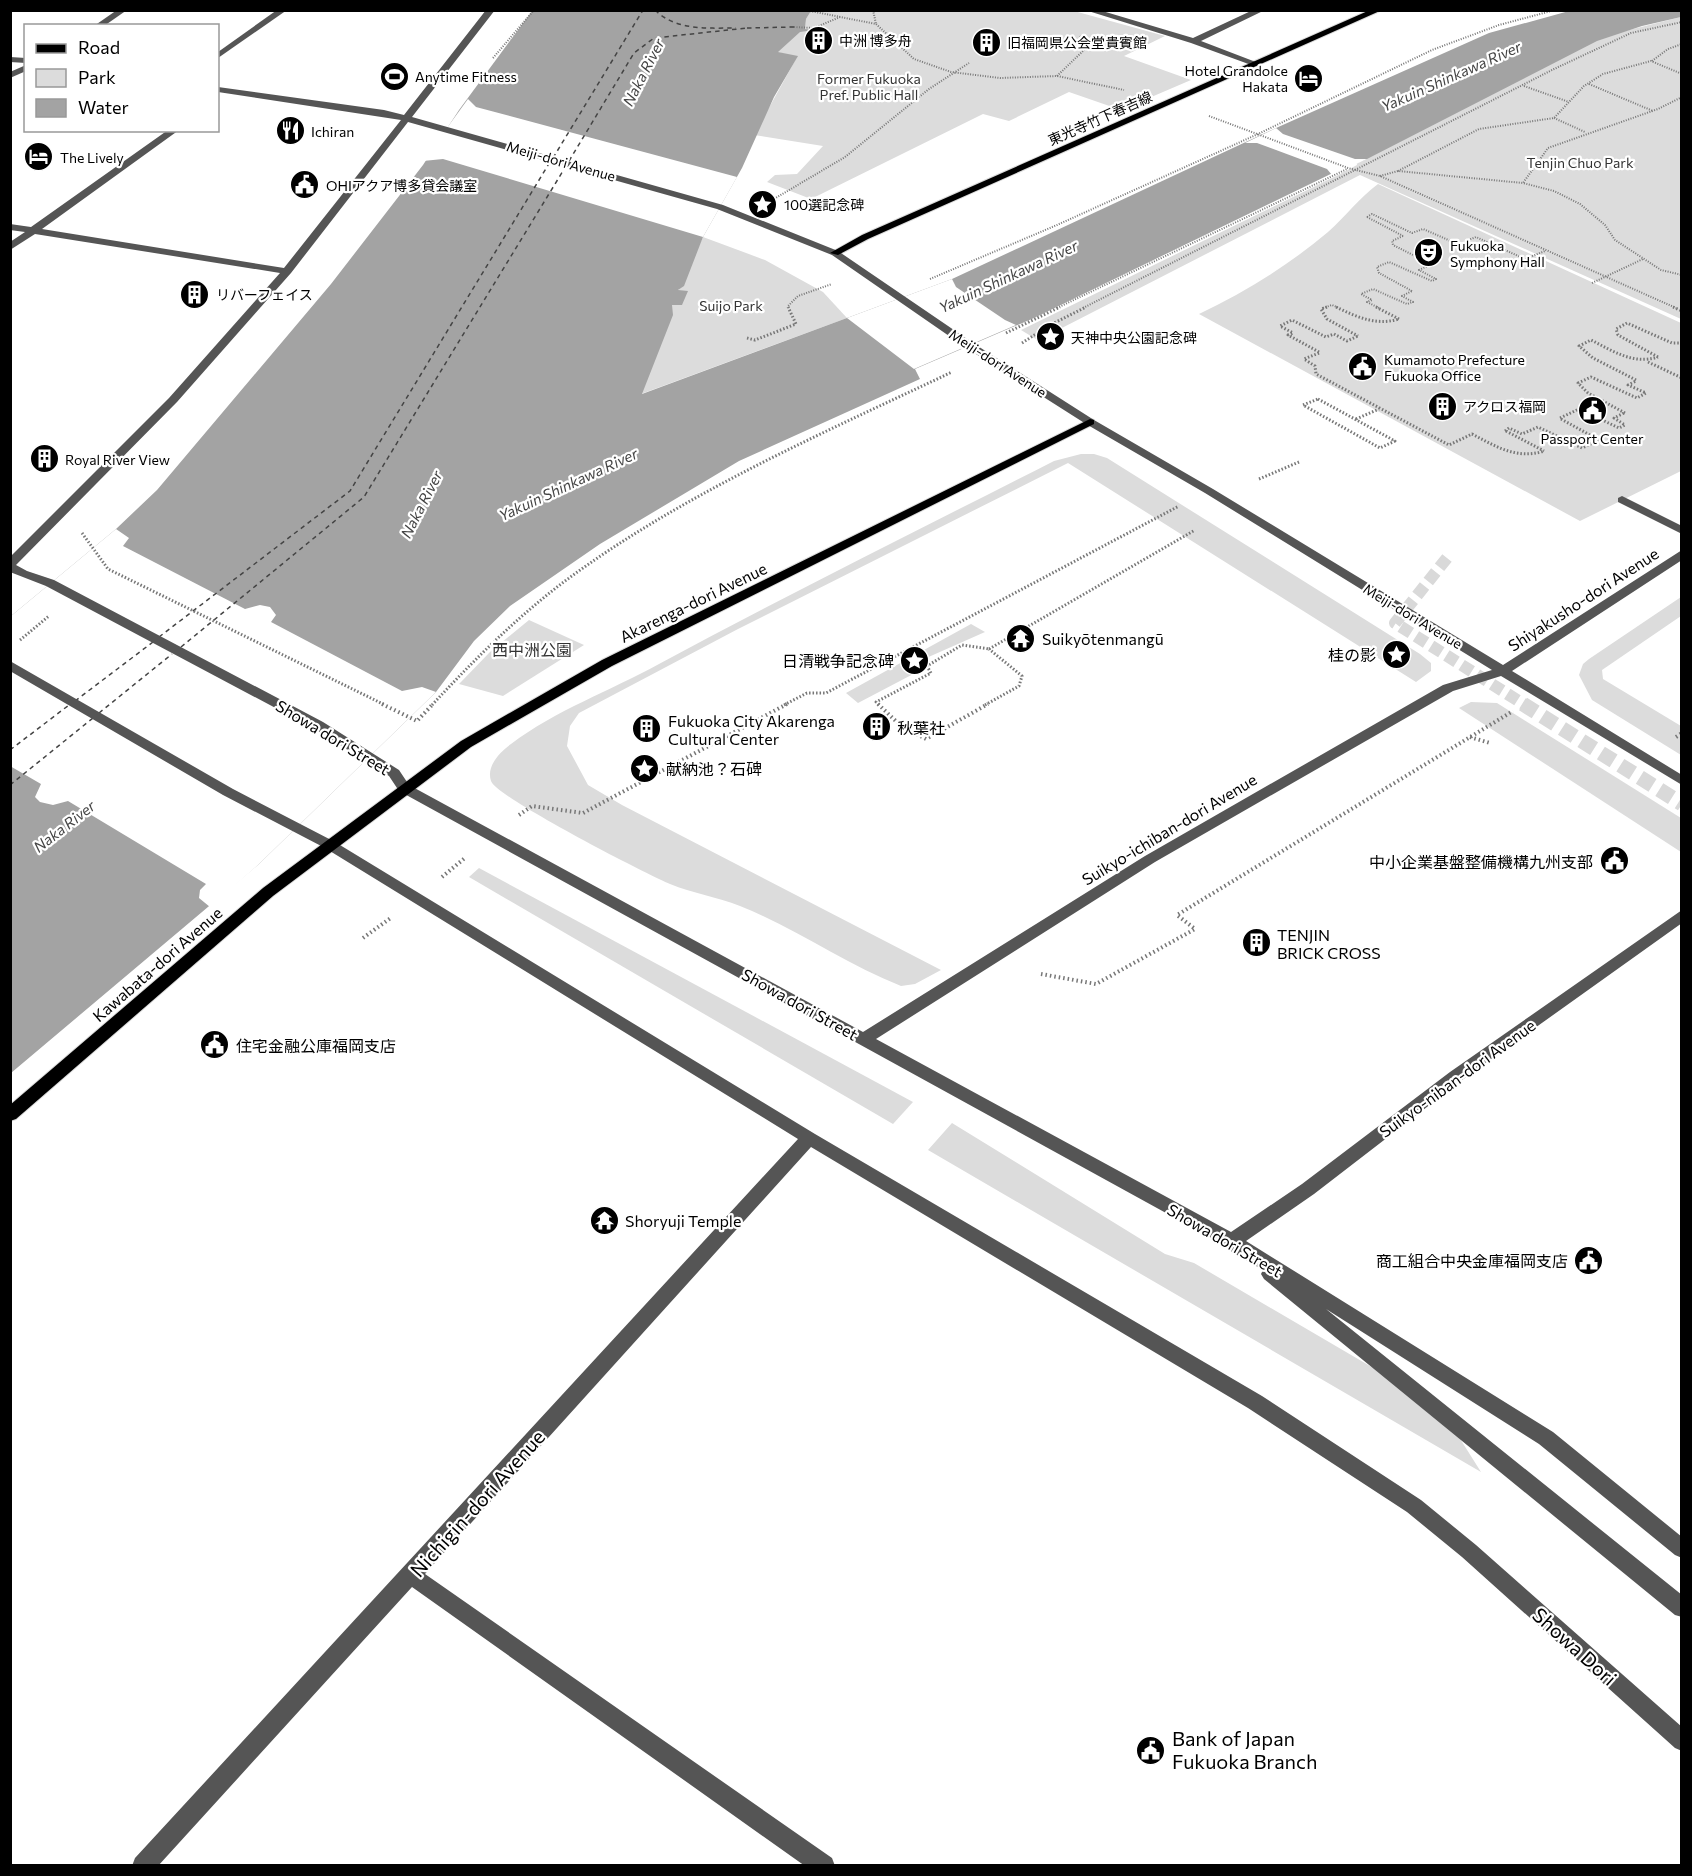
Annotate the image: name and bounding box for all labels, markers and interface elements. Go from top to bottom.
legend [24,24,219,132]
building icon: 中洲 博多舟 [802,24,834,56]
building icon: 旧福岡県公会堂貴賓館 [970,26,1002,58]
place label: 中洲 博多舟 [839,32,912,49]
water label: Naka River [618,34,668,109]
place label: 旧福岡県公会堂貴賓館 [1007,34,1147,51]
text: Road [78,36,120,58]
water label: Yakuin Shinkawa River [1378,37,1525,115]
sports icon: Anytime Fitness [378,60,410,92]
place label: Hotel Grandolce Hakata [1185,62,1288,95]
hotel icon: Hotel Grandolce Hakata [1293,62,1325,94]
text: Park [78,66,116,88]
place label: Anytime Fitness [415,68,517,85]
park label: Former Fukuoka Pref. Public Hall [817,70,921,103]
street label: 東光寺竹下春吉線 [1045,87,1155,149]
text: Water [78,96,129,118]
restaurant icon: Ichiran [274,115,306,147]
place label: Ichiran [311,123,354,140]
street label: Meiji-dori Avenue [505,137,617,185]
hotel icon: The Lively [23,141,55,173]
place label: The Lively [60,149,124,166]
park label: Tenjin Chuo Park [1527,154,1634,171]
public building icon: OHIアクア博多貸会議室 [289,169,321,201]
place label: OHIアクア博多貸会議室 [326,177,477,194]
place icon: 100選記念碑 [747,188,779,220]
place label: 100選記念碑 [784,196,864,213]
water label: Yakuin Shinkawa River [936,235,1081,316]
theatre icon: Fukuoka Symphony Hall [1413,237,1445,269]
place label: Fukuoka Symphony Hall [1450,237,1545,270]
building icon: リバーフェイス [179,278,211,310]
place label: リバーフェイス [216,286,313,303]
park label: Suijo Park [699,297,763,314]
place icon: 天神中央公園記念碑 [1034,321,1066,353]
street label: Meiji-dori Avenue [946,325,1050,401]
place label: 天神中央公園記念碑 [1071,329,1197,346]
public building icon: Kumamoto Prefecture Fukuoka Office [1347,351,1379,383]
place label: Kumamoto Prefecture Fukuoka Office [1384,351,1525,384]
building icon: アクロス福岡 [1426,390,1458,422]
public building icon: Passport Center [1576,395,1608,427]
place label: アクロス福岡 [1463,398,1546,415]
place label: Passport Center [1540,430,1644,447]
building icon: Royal River View [28,443,60,475]
water label: Yakuin Shinkawa River [496,443,641,524]
place label: Royal River View [65,451,170,468]
water label: Naka River [396,466,446,541]
street label: Shiyakusho-dori Avenue [1504,543,1662,655]
street label: Akarenga-dori Avenue [616,558,770,646]
street label: Meiji-dori Avenue [1360,580,1466,652]
temple icon: Suikyōtenmangū [1005,622,1037,654]
place label: Suikyōtenmangū [1042,629,1164,648]
place icon: 桂の影 [1381,638,1413,670]
park label: 西中洲公園 [492,640,572,659]
place icon: 日清戦争記念碑 [899,644,931,676]
place label: 桂の影 [1328,645,1376,664]
place label: 日清戦争記念碑 [782,651,894,670]
street label: Showa dori Street [273,696,394,779]
place label: Fukuoka City Akarenga Cultural Center [668,711,835,748]
building icon: 秋葉社 [860,711,892,743]
building icon: Fukuoka City Akarenga Cultural Center [631,713,663,745]
place label: 秋葉社 [897,718,945,737]
place icon: 献納池？石碑 [629,752,661,784]
place label: 献納池？石碑 [666,759,762,778]
street label: Suikyo-ichiban-dori Avenue [1078,769,1260,889]
water label: Naka River [30,796,99,856]
public building icon: 中小企業基盤整備機構九州支部 [1598,845,1630,877]
place label: 中小企業基盤整備機構九州支部 [1369,852,1593,871]
street label: Kawabata-dori Avenue [88,903,226,1025]
place label: TENJIN BRICK CROSS [1277,925,1381,962]
building icon: TENJIN BRICK CROSS [1240,927,1272,959]
street label: Showa dori Street [739,964,862,1044]
street label: Suikyo-niban-dori Avenue [1375,1015,1539,1141]
public building icon: 住宅金融公庫福岡支店 [199,1029,231,1061]
place label: 住宅金融公庫福岡支店 [236,1036,396,1055]
street label: Showa dori Street [1164,1199,1286,1281]
temple icon: Shoryuji Temple [588,1204,620,1236]
place label: Shoryuji Temple [625,1211,741,1230]
public building icon: 商工組合中央金庫福岡支店 [1573,1244,1605,1276]
place label: 商工組合中央金庫福岡支店 [1376,1251,1568,1270]
street label: Nichigin-dori Avenue [405,1424,549,1582]
street label: Showa Dori [1528,1602,1622,1690]
place label: Bank of Japan Fukuoka Branch [1172,1726,1317,1773]
public building icon: Bank of Japan Fukuoka Branch [1135,1734,1167,1766]

